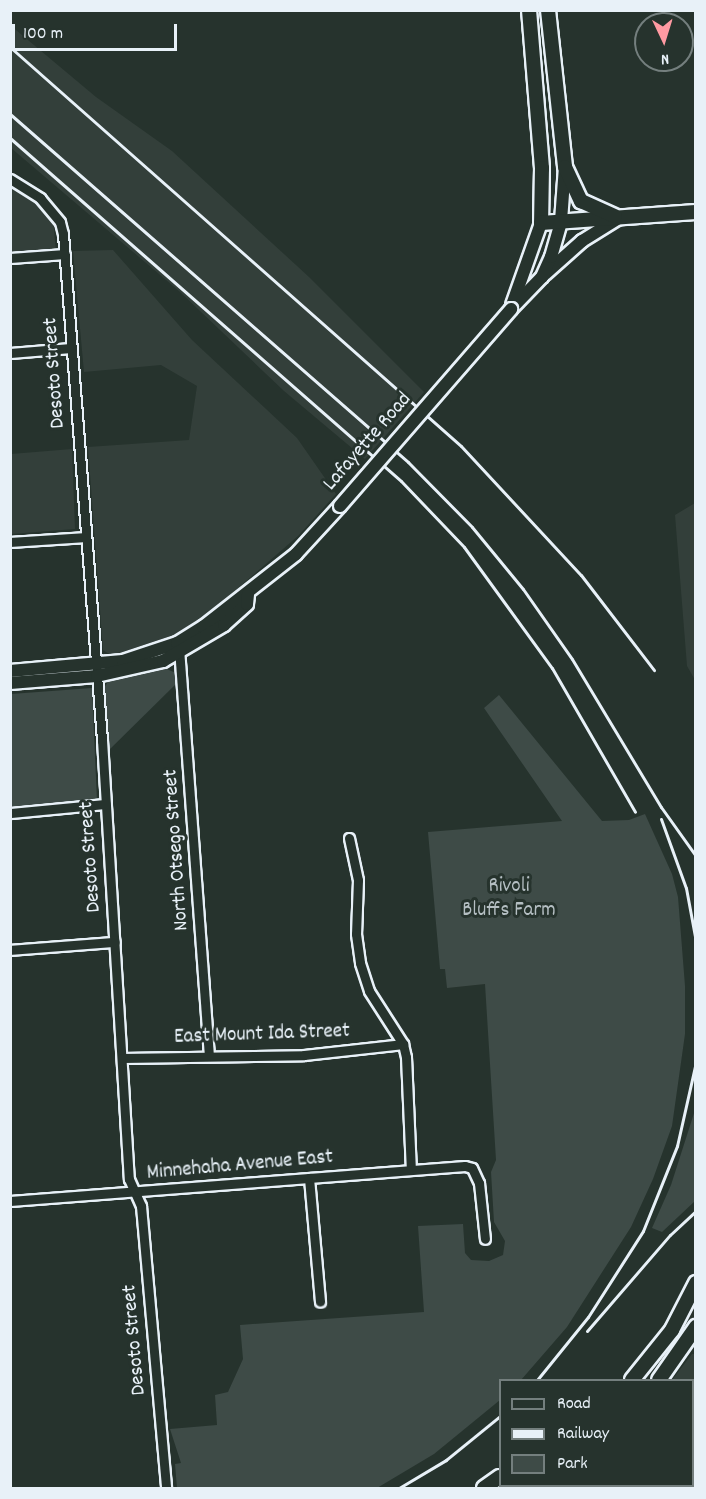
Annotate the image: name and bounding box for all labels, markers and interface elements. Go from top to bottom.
scale bar [15,12,180,50]
north arrow [634,12,694,72]
text: 100 m [23,22,63,47]
text: N [660,47,670,70]
street label: Desoto Street [39,317,71,429]
street label: Lafayette Road [318,388,418,496]
street label: North Otsego Street [159,768,195,932]
street label: Desoto Street [75,801,107,913]
park label: Rivoli Bluffs Farm [462,874,556,924]
street label: East Mount Ida Street [174,1019,350,1051]
street label: Minnehaha Avenue East [146,1145,334,1187]
street label: Desoto Street [118,1284,152,1396]
legend [499,1379,694,1487]
text: Road [557,1392,591,1417]
text: Railway [557,1422,609,1447]
text: Park [557,1452,588,1477]

